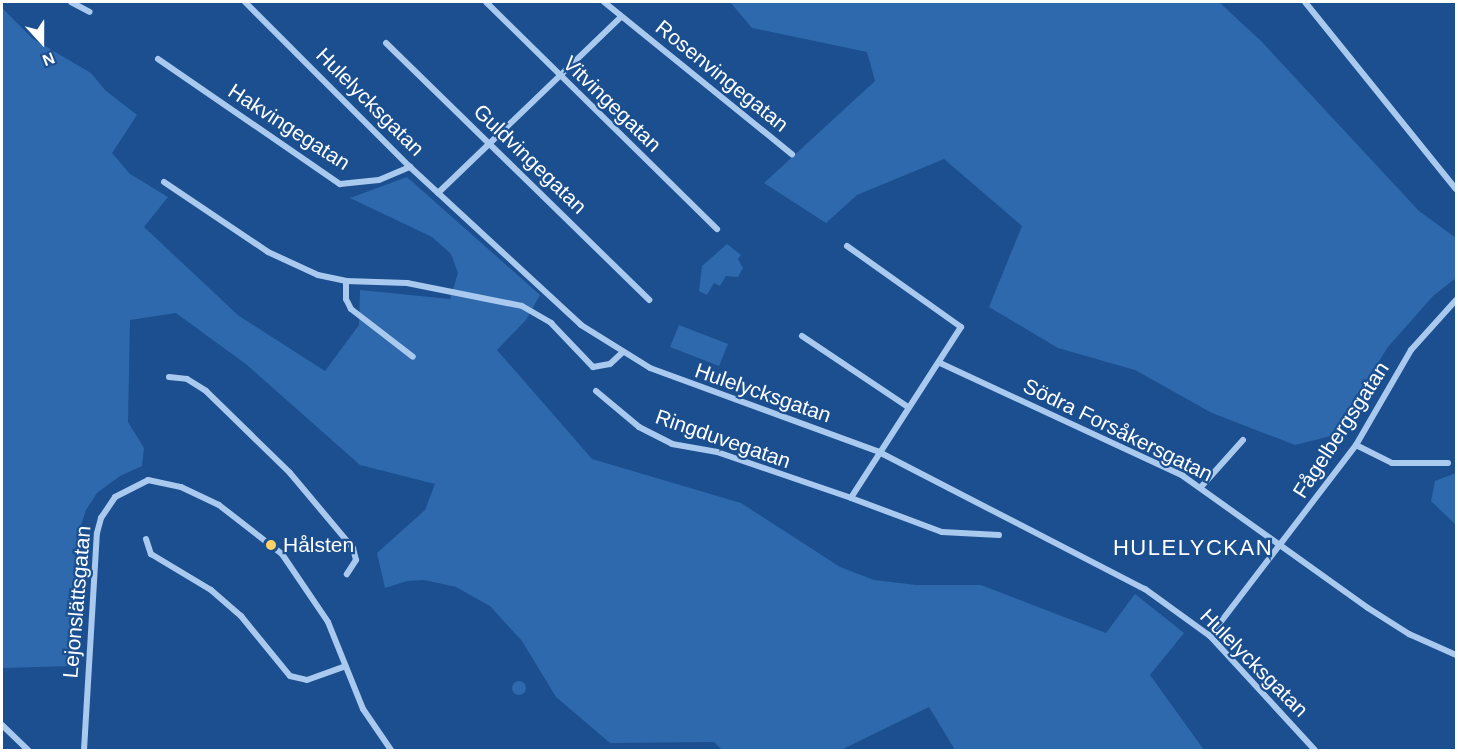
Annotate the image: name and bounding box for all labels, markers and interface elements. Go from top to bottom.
north arrow [12,12,72,72]
street label: Rosenvingegatan [651,15,793,137]
street label: Hulelycksgatan [311,43,429,161]
text: N [40,49,57,69]
street label: Vitvingegatan [558,51,666,157]
street label: Hakvingegatan [223,78,355,176]
street label: Guldvingegatan [468,99,592,219]
street label: Fågelbergsgatan [1288,357,1394,503]
street label: Hulelycksgatan [692,358,834,428]
street label: Södra Forsåkersgatan [1019,373,1217,487]
street label: Ringduvegatan [652,404,794,474]
street label: Lejonslättsgatan [58,525,96,679]
place label: Hålsten [283,532,354,558]
district label: HULELYCKAN [1113,535,1273,561]
marker: Hålsten [264,538,278,552]
street label: Hulelycksgatan [1195,604,1313,722]

